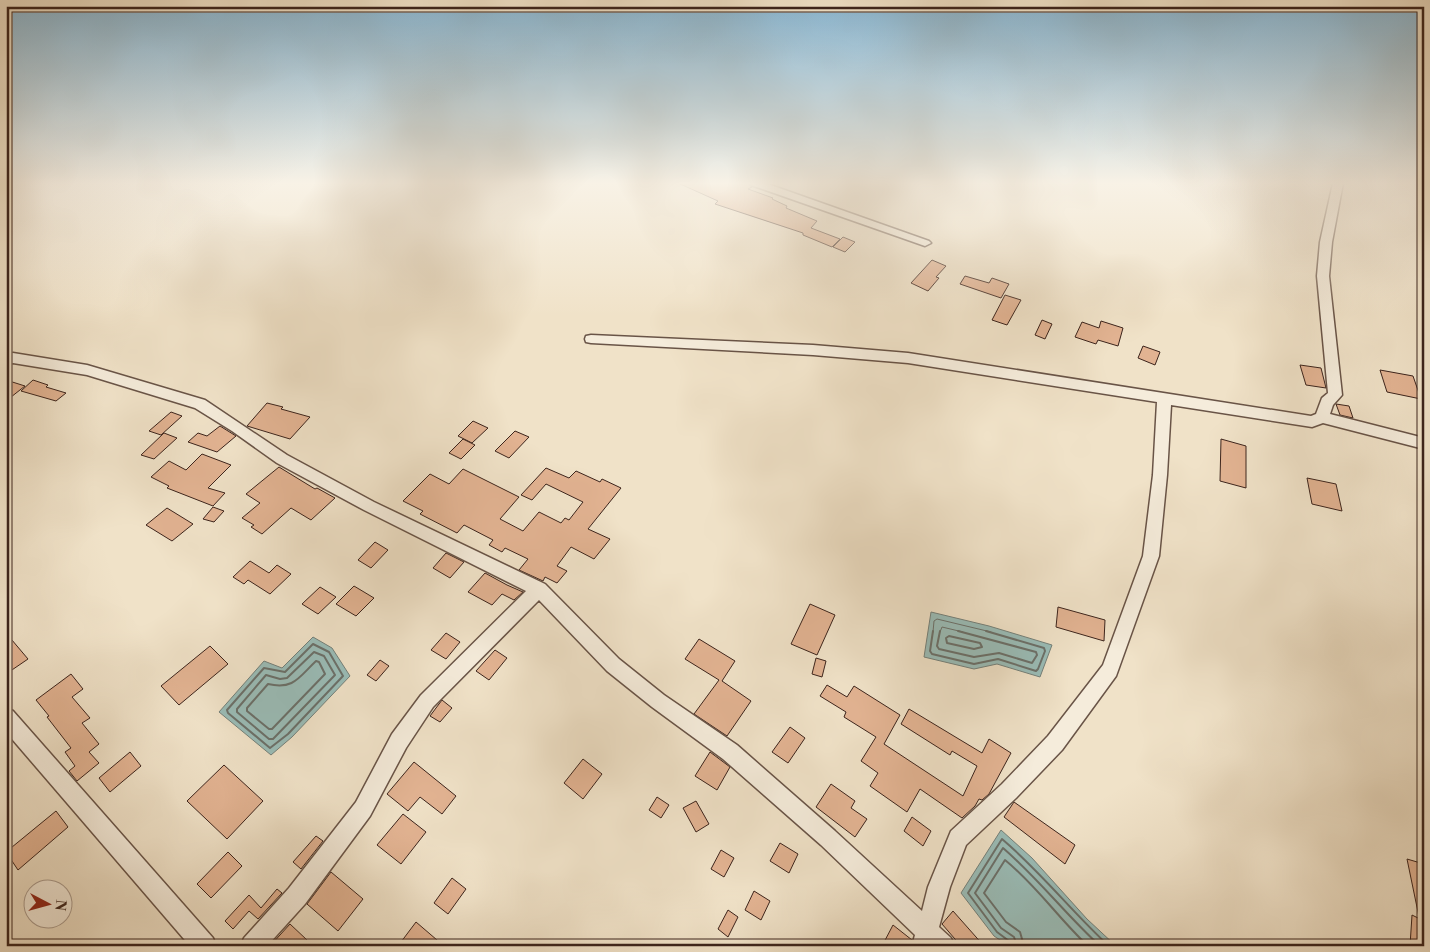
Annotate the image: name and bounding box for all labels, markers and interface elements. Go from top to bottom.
north arrow [22,880,72,930]
text: N [50,899,69,912]

